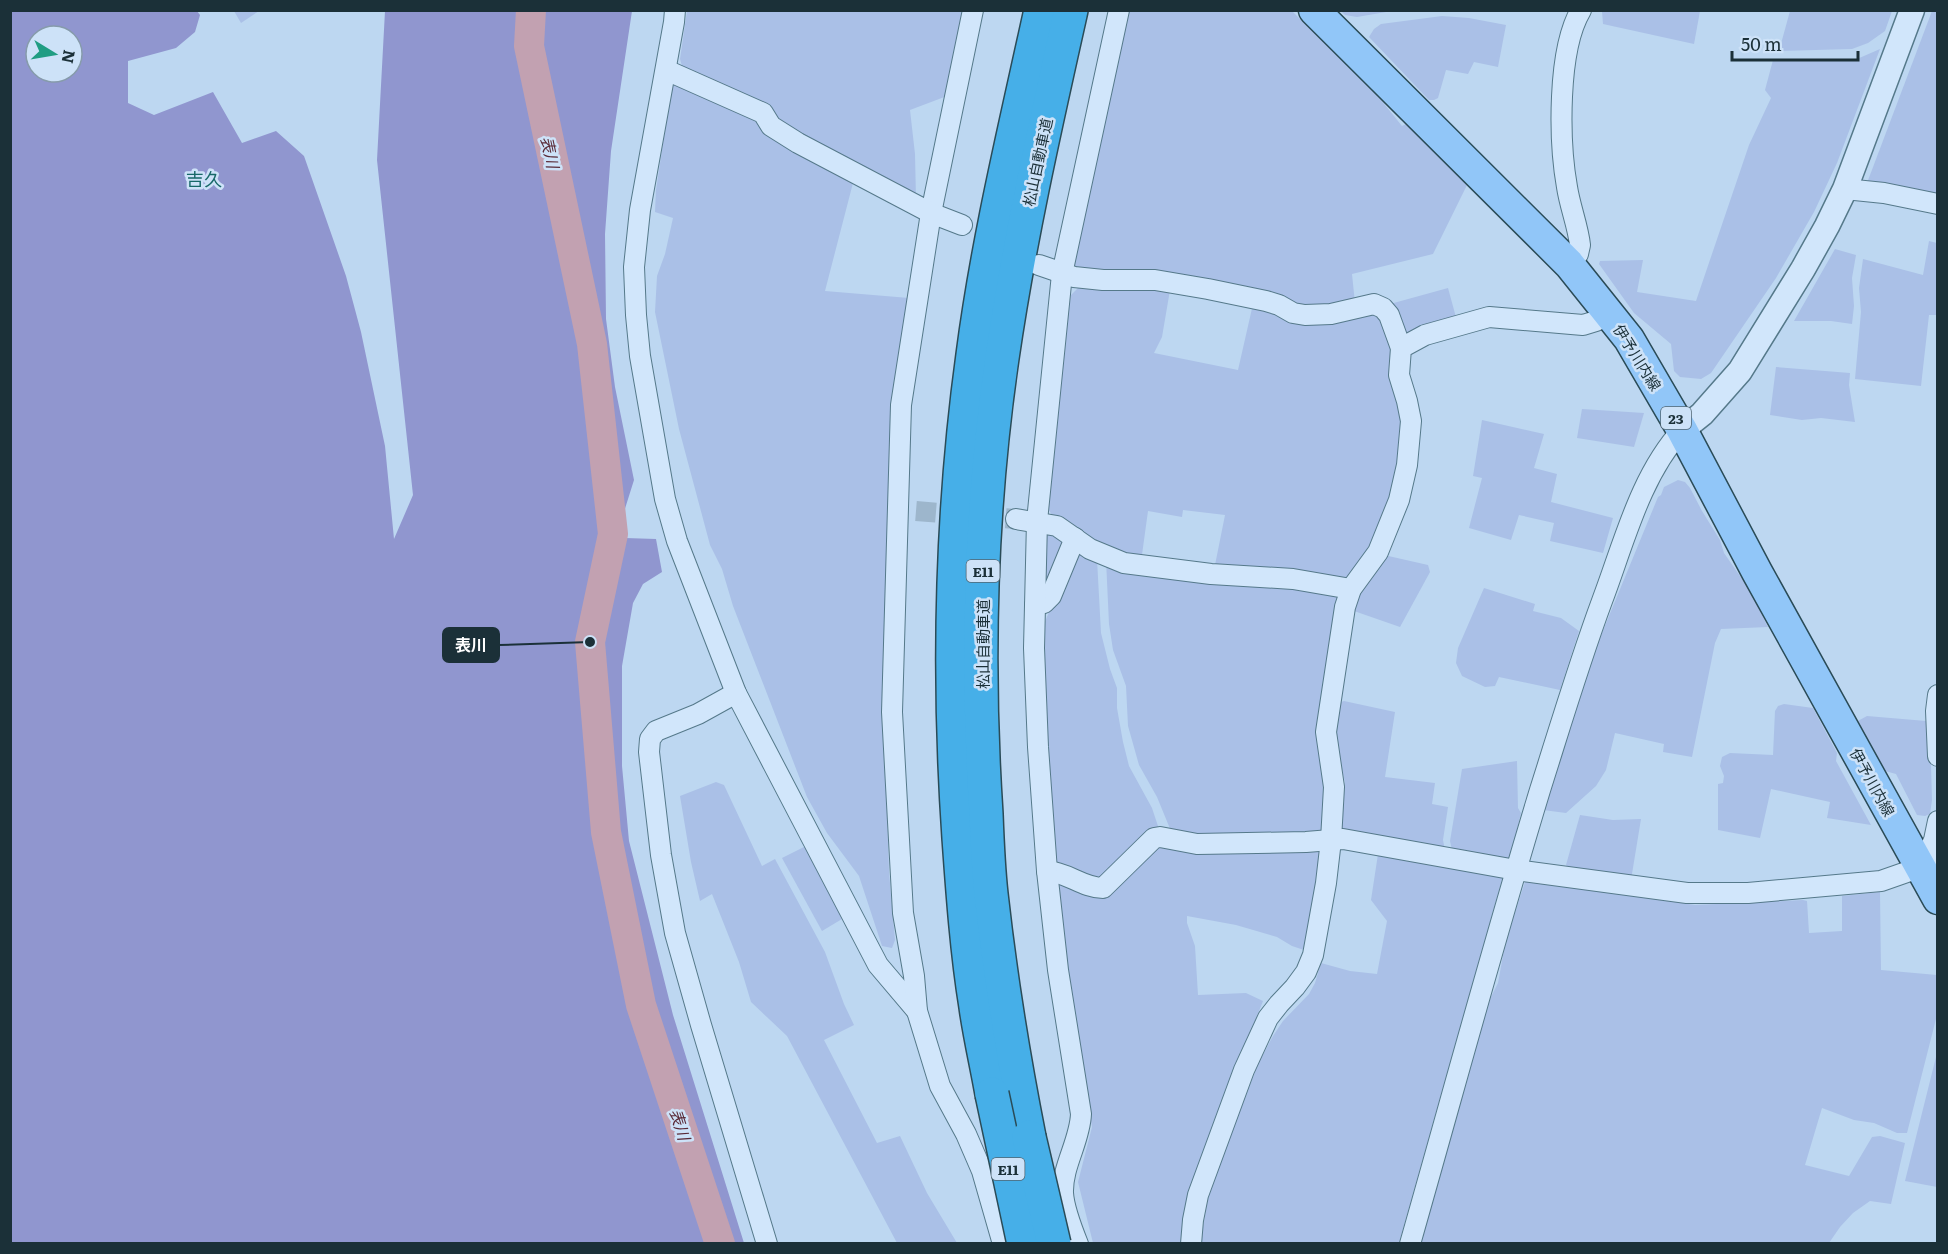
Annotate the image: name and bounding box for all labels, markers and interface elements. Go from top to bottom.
north arrow [24,24,84,84]
scale bar [1732,24,1858,62]
text: 50 m [1741,30,1782,57]
text: N [57,48,83,66]
street label: 松山自動車道 [1016,116,1058,208]
water label: 表川 [536,134,566,172]
district label: 吉久 [186,165,222,192]
street label: 伊予川内線 [1608,319,1668,395]
road number: 23 [1661,407,1691,429]
road number: E11 [966,560,1000,582]
street label: 松山自動車道 [971,599,994,689]
callout: 表川 [443,628,499,662]
text: 表川 [455,632,487,656]
street label: 伊予川内線 [1845,744,1901,820]
water label: 表川 [665,1105,698,1145]
road number: E11 [992,1158,1024,1180]

